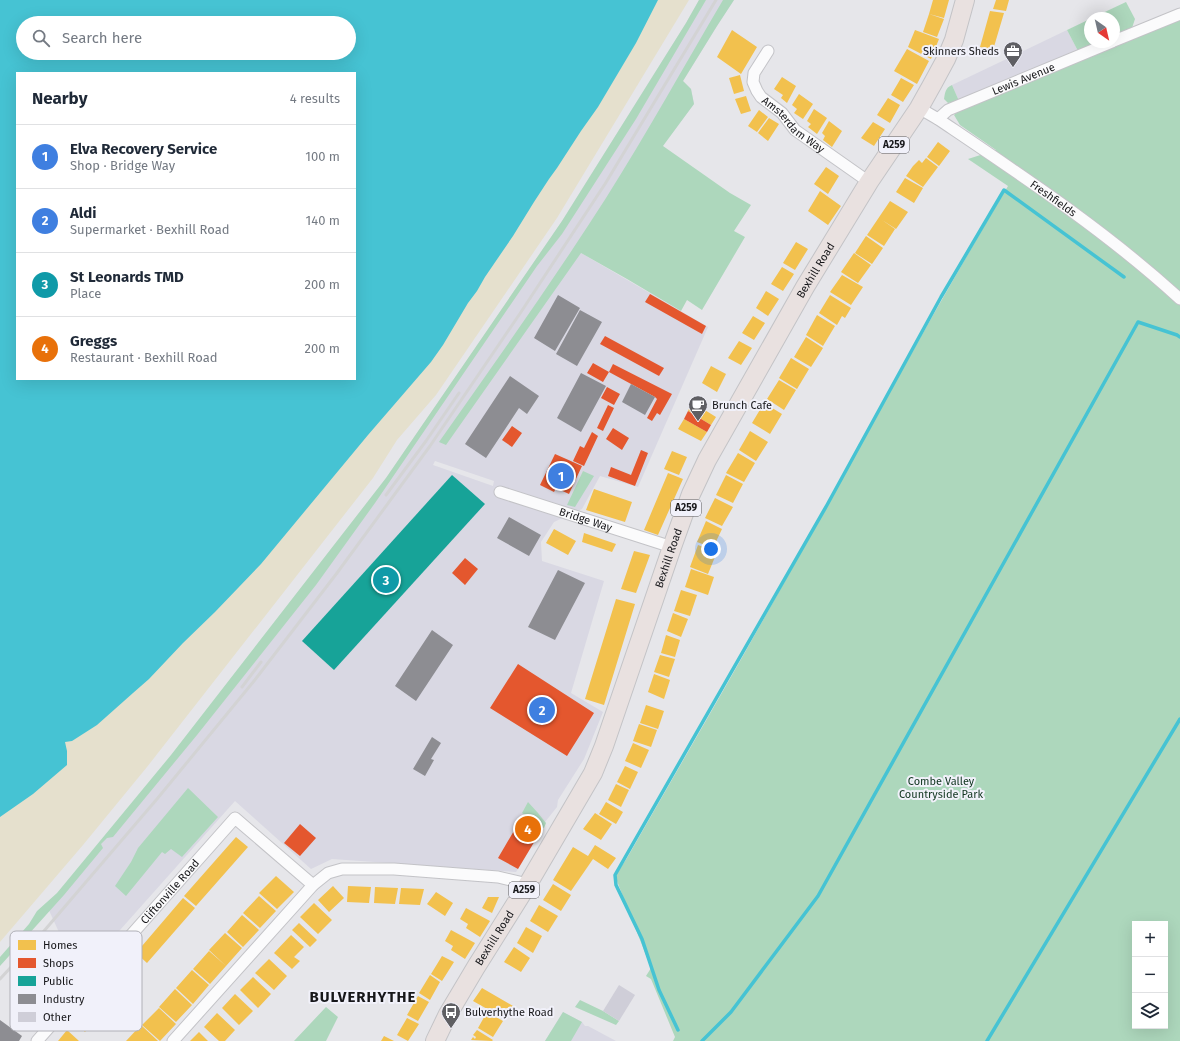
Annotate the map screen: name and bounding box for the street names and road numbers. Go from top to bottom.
street label: Lewis Avenue [990,60,1057,98]
street label: Amsterdam Way [759,94,828,156]
road number: A259 [879,137,909,153]
street label: Freshfields [1028,177,1079,219]
street label: Bexhill Road [794,240,837,300]
road number: A259 [671,500,701,516]
street label: Bridge Way [557,505,615,534]
street label: Bexhill Road [652,527,685,590]
street label: Cliftonville Road [138,856,202,926]
road number: A259 [509,882,539,898]
street label: Bexhill Road [472,908,516,968]

